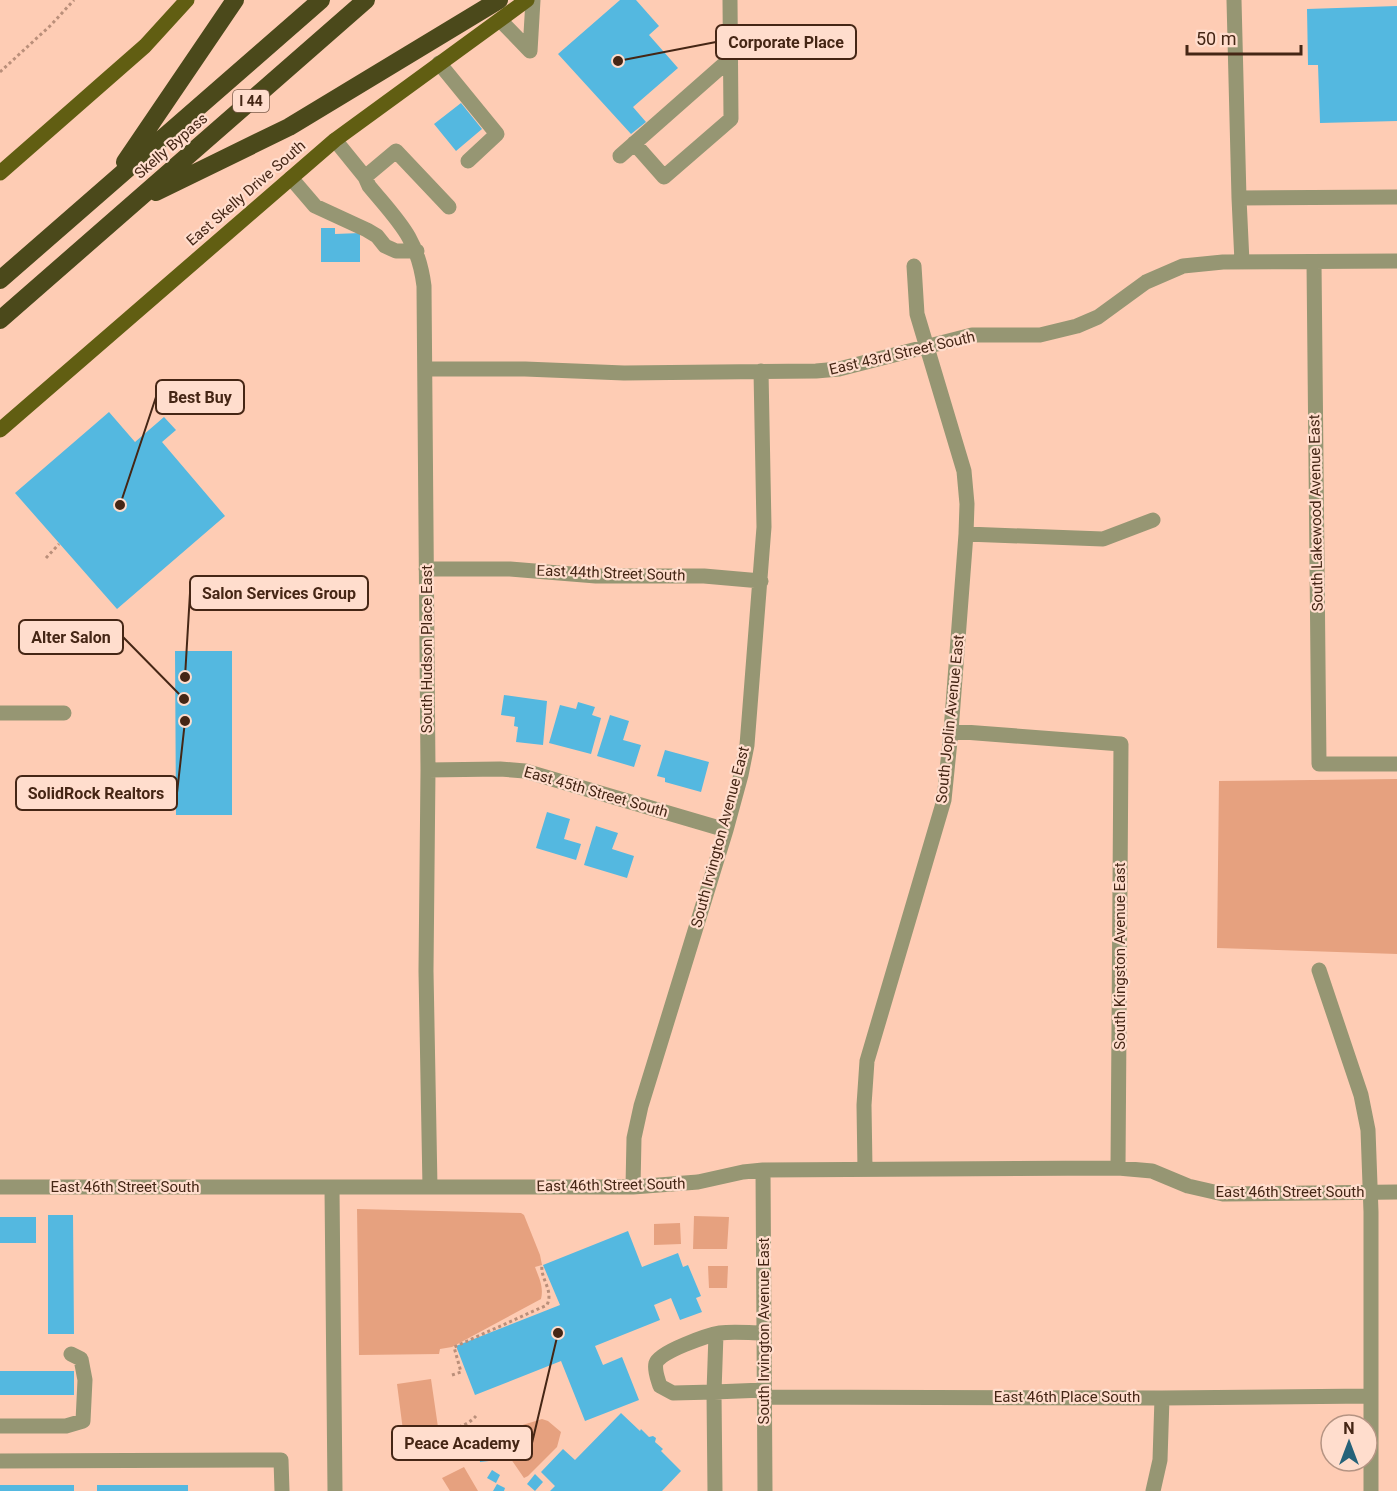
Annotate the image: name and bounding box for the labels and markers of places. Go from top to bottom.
callout: Corporate Place [716,25,856,59]
callout: Best Buy [156,380,244,414]
callout: Salon Services Group [190,576,368,610]
callout: Alter Salon [19,620,123,654]
callout: SolidRock Realtors [16,776,177,810]
callout: Peace Academy [392,1426,532,1460]

